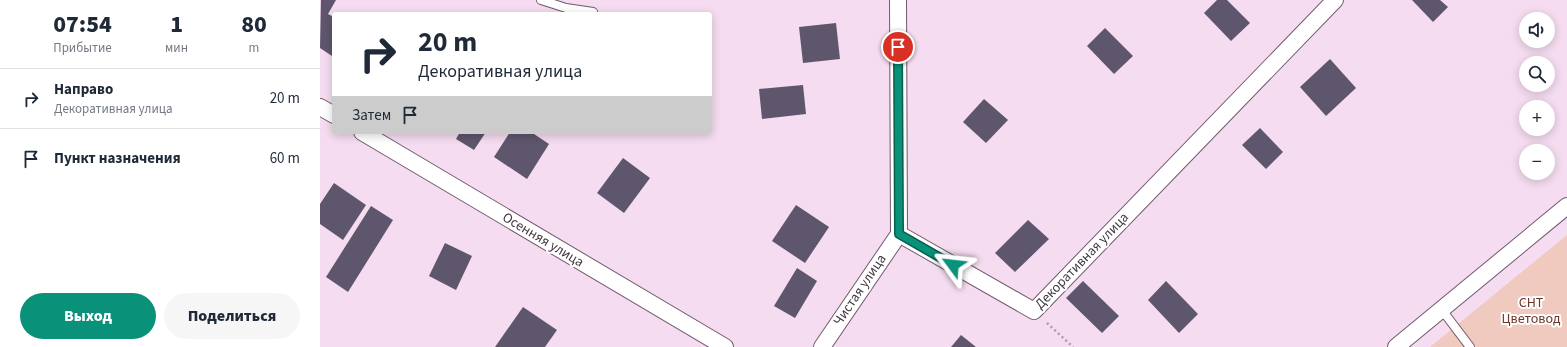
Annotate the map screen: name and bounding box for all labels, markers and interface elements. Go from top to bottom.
text: 07:54 [53,7,112,42]
text: 1 [170,7,183,42]
text: 80 [241,7,267,42]
map controls [1519,12,1555,180]
button: sound [1519,12,1555,48]
text: 20 m [418,22,477,62]
icon: right [352,28,404,80]
pin [881,30,915,64]
icon: arrive [887,36,909,58]
text: Прибытие [53,39,112,57]
text: мин [165,39,188,57]
text: m [249,39,259,57]
button: search [1519,56,1555,92]
text: Декоративная улица [418,59,582,84]
text: Направо [54,79,113,100]
icon: right [20,88,42,110]
text: 20 m [270,88,300,109]
text: Декоративная улица [54,100,173,118]
button: + [1519,100,1555,136]
icon: arrive [399,104,421,126]
text: Затем [352,105,391,126]
button: − [1519,144,1555,180]
icon: arrive [20,148,42,170]
text: Пункт назначения [54,148,181,169]
text: 60 m [270,148,300,169]
street label: Осенняя улица [498,208,588,272]
street label: Декоративная улица [1030,208,1134,314]
position arrow [932,244,974,286]
street label: Чистая улица [829,250,891,330]
button: Выход [20,293,156,339]
button: Поделиться [164,293,300,339]
park label: СНТ Цветовод [1501,293,1561,329]

